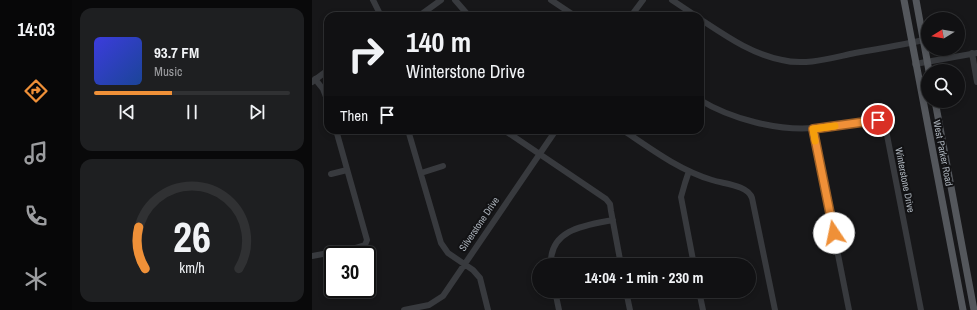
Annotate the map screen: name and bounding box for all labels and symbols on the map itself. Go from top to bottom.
north arrow [921,12,965,56]
pin [861,103,895,137]
street label: West Parker Road [930,119,956,187]
street label: Winterstone Drive [892,146,918,214]
street label: Silverstone Drive [456,194,502,254]
position arrow [813,212,855,254]
speed limit sign: 30 [324,246,376,298]

